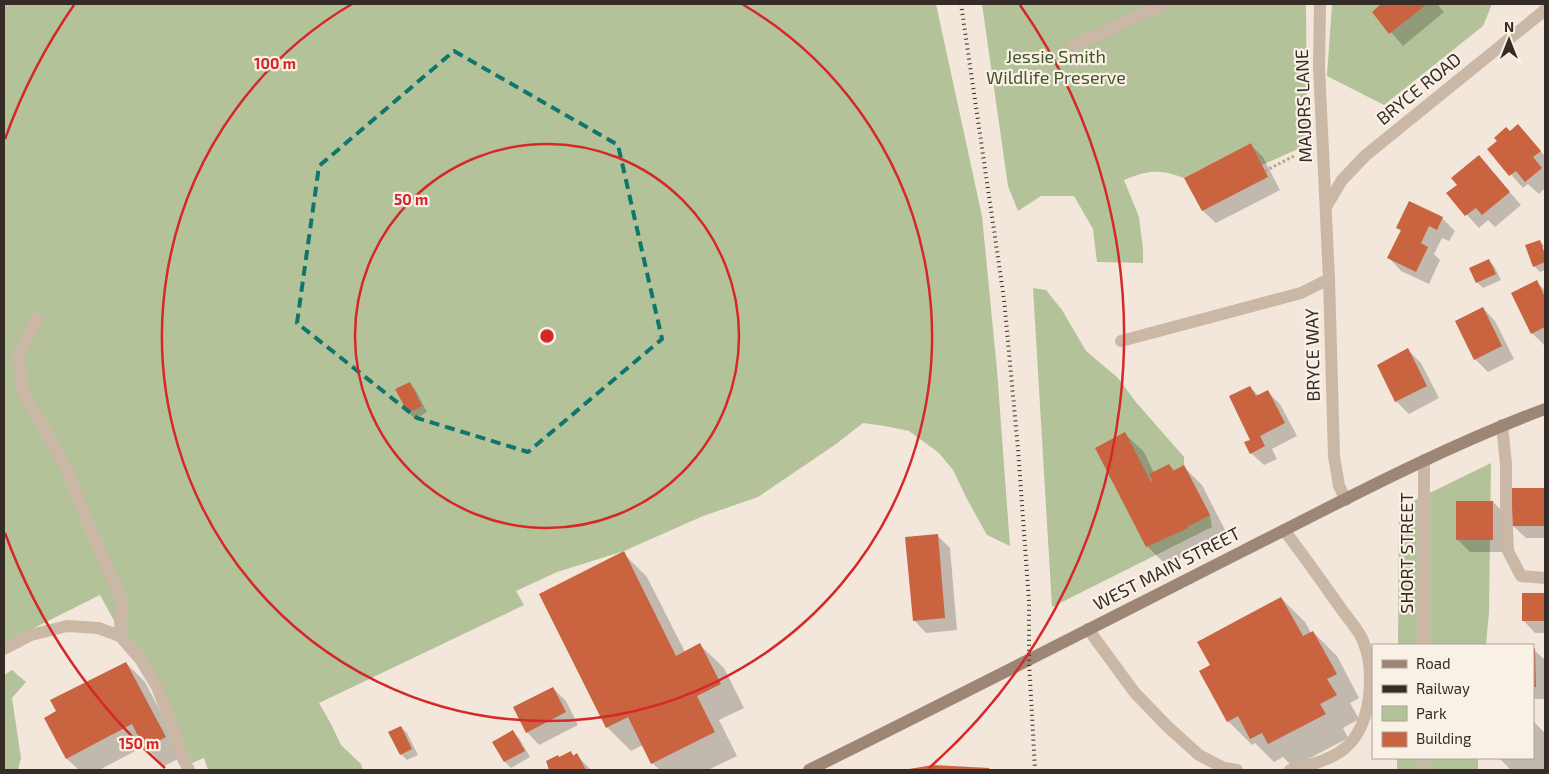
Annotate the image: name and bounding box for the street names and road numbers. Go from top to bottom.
street label: BRYCE ROAD [1372,47,1465,129]
street label: MAJORS LANE [1290,49,1316,163]
street label: BRYCE WAY [1300,307,1324,402]
street label: SHORT STREET [1395,492,1417,614]
street label: WEST MAIN STREET [1089,521,1244,615]

